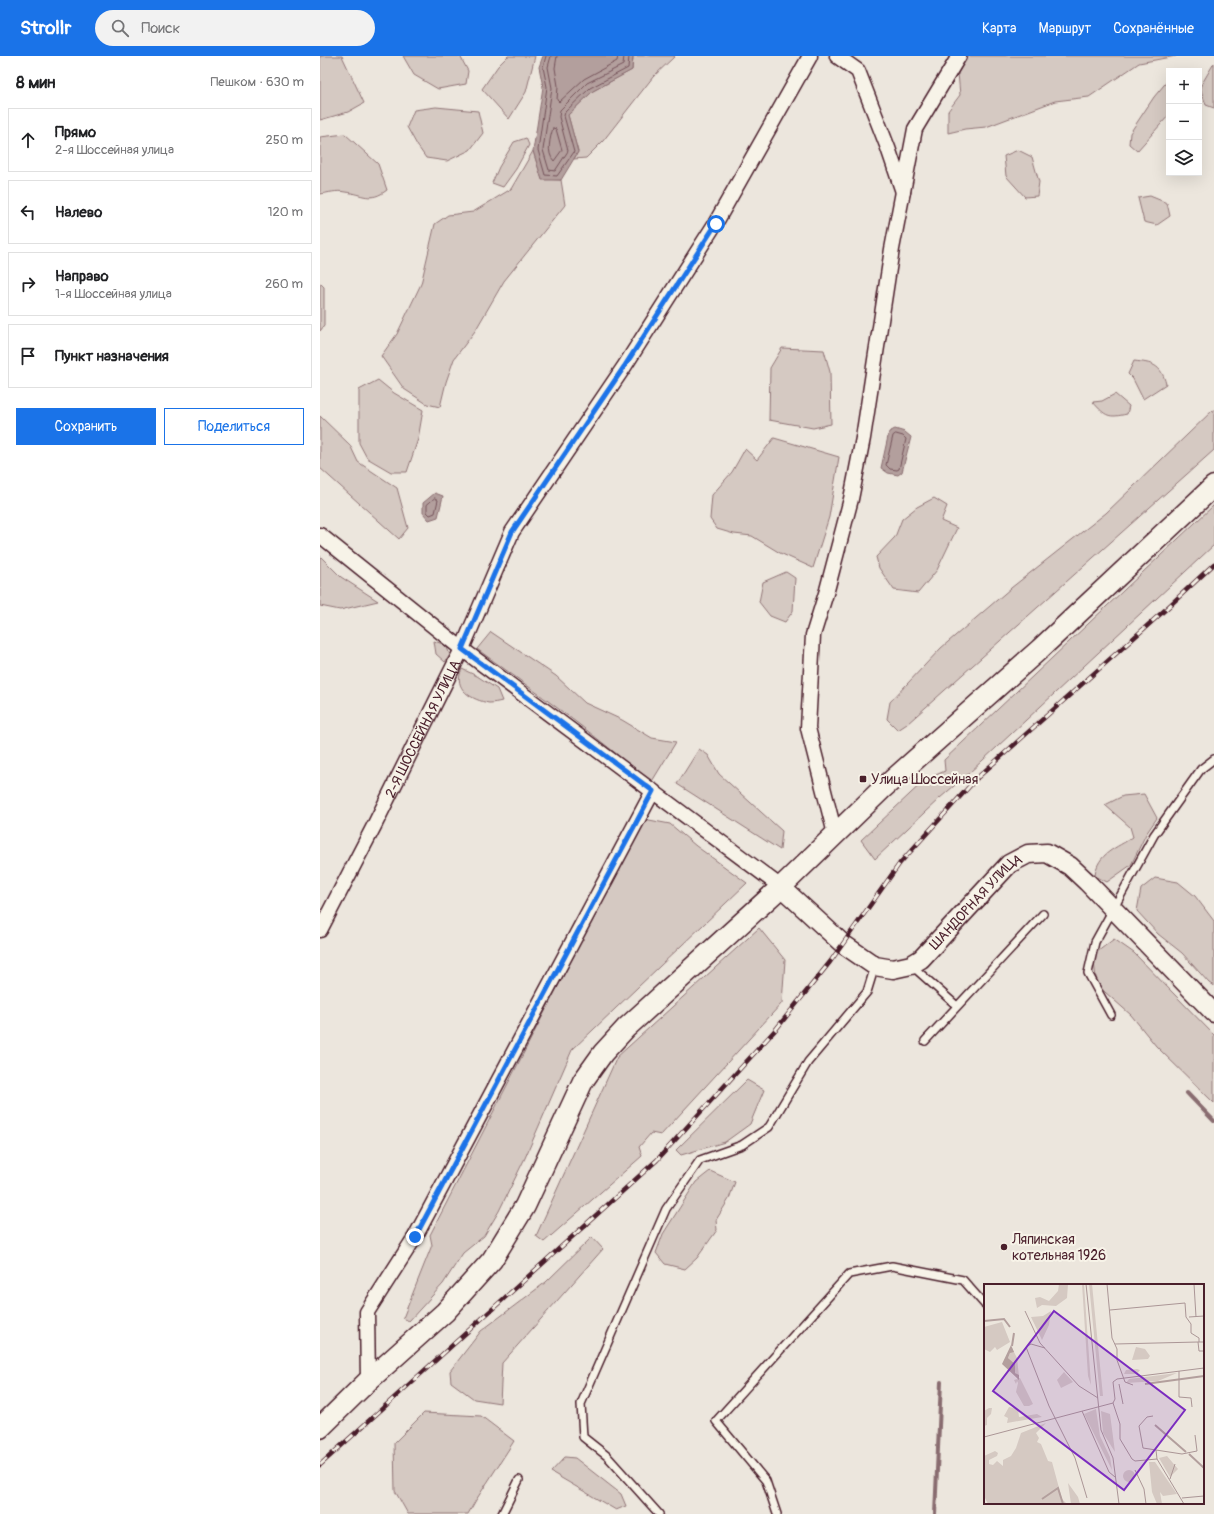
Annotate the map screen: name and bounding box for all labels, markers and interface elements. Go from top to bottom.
search box [95,10,375,46]
text: Strollr [20,16,71,40]
icon: search [109,17,131,39]
text: Поиск [141,19,180,38]
text: Карта [982,20,1017,37]
text: Маршрут [1039,20,1091,37]
text: Сохранённые [1113,20,1194,37]
map controls [1166,68,1202,176]
button: + [1166,68,1202,104]
text: 8 мин [16,72,56,93]
text: Пешком · 630 m [210,74,304,90]
button: − [1166,104,1202,140]
text: Прямо [55,123,96,142]
icon: ahead [17,129,39,151]
text: 250 m [265,132,303,148]
button: layers [1166,140,1202,176]
text: 2-я Шоссейная улица [55,142,174,158]
icon: left [17,201,39,223]
text: Налево [55,203,102,222]
text: 120 m [267,204,303,220]
route start [707,215,725,233]
text: Направо [55,267,109,286]
icon: right [17,273,39,295]
text: 260 m [265,276,303,292]
text: 1-я Шоссейная улица [55,286,172,302]
icon: arrive [17,345,39,367]
text: Пункт назначения [55,347,169,366]
button: Сохранить [16,408,156,445]
button: Поделиться [164,408,304,445]
street label: 2-Я ШОССЕЙНАЯ УЛИЦА [382,657,464,800]
place label: Улица Шоссейная [871,771,978,788]
marker: Улица Шоссейная [858,774,868,784]
street label: ШАНДОРНАЯ УЛИЦА [926,851,1025,953]
route end [406,1228,424,1246]
place label: Ляпинская котельная 1926 [1011,1231,1106,1264]
marker: Ляпинская котельная 1926 [999,1242,1009,1252]
inset map [984,1284,1204,1504]

